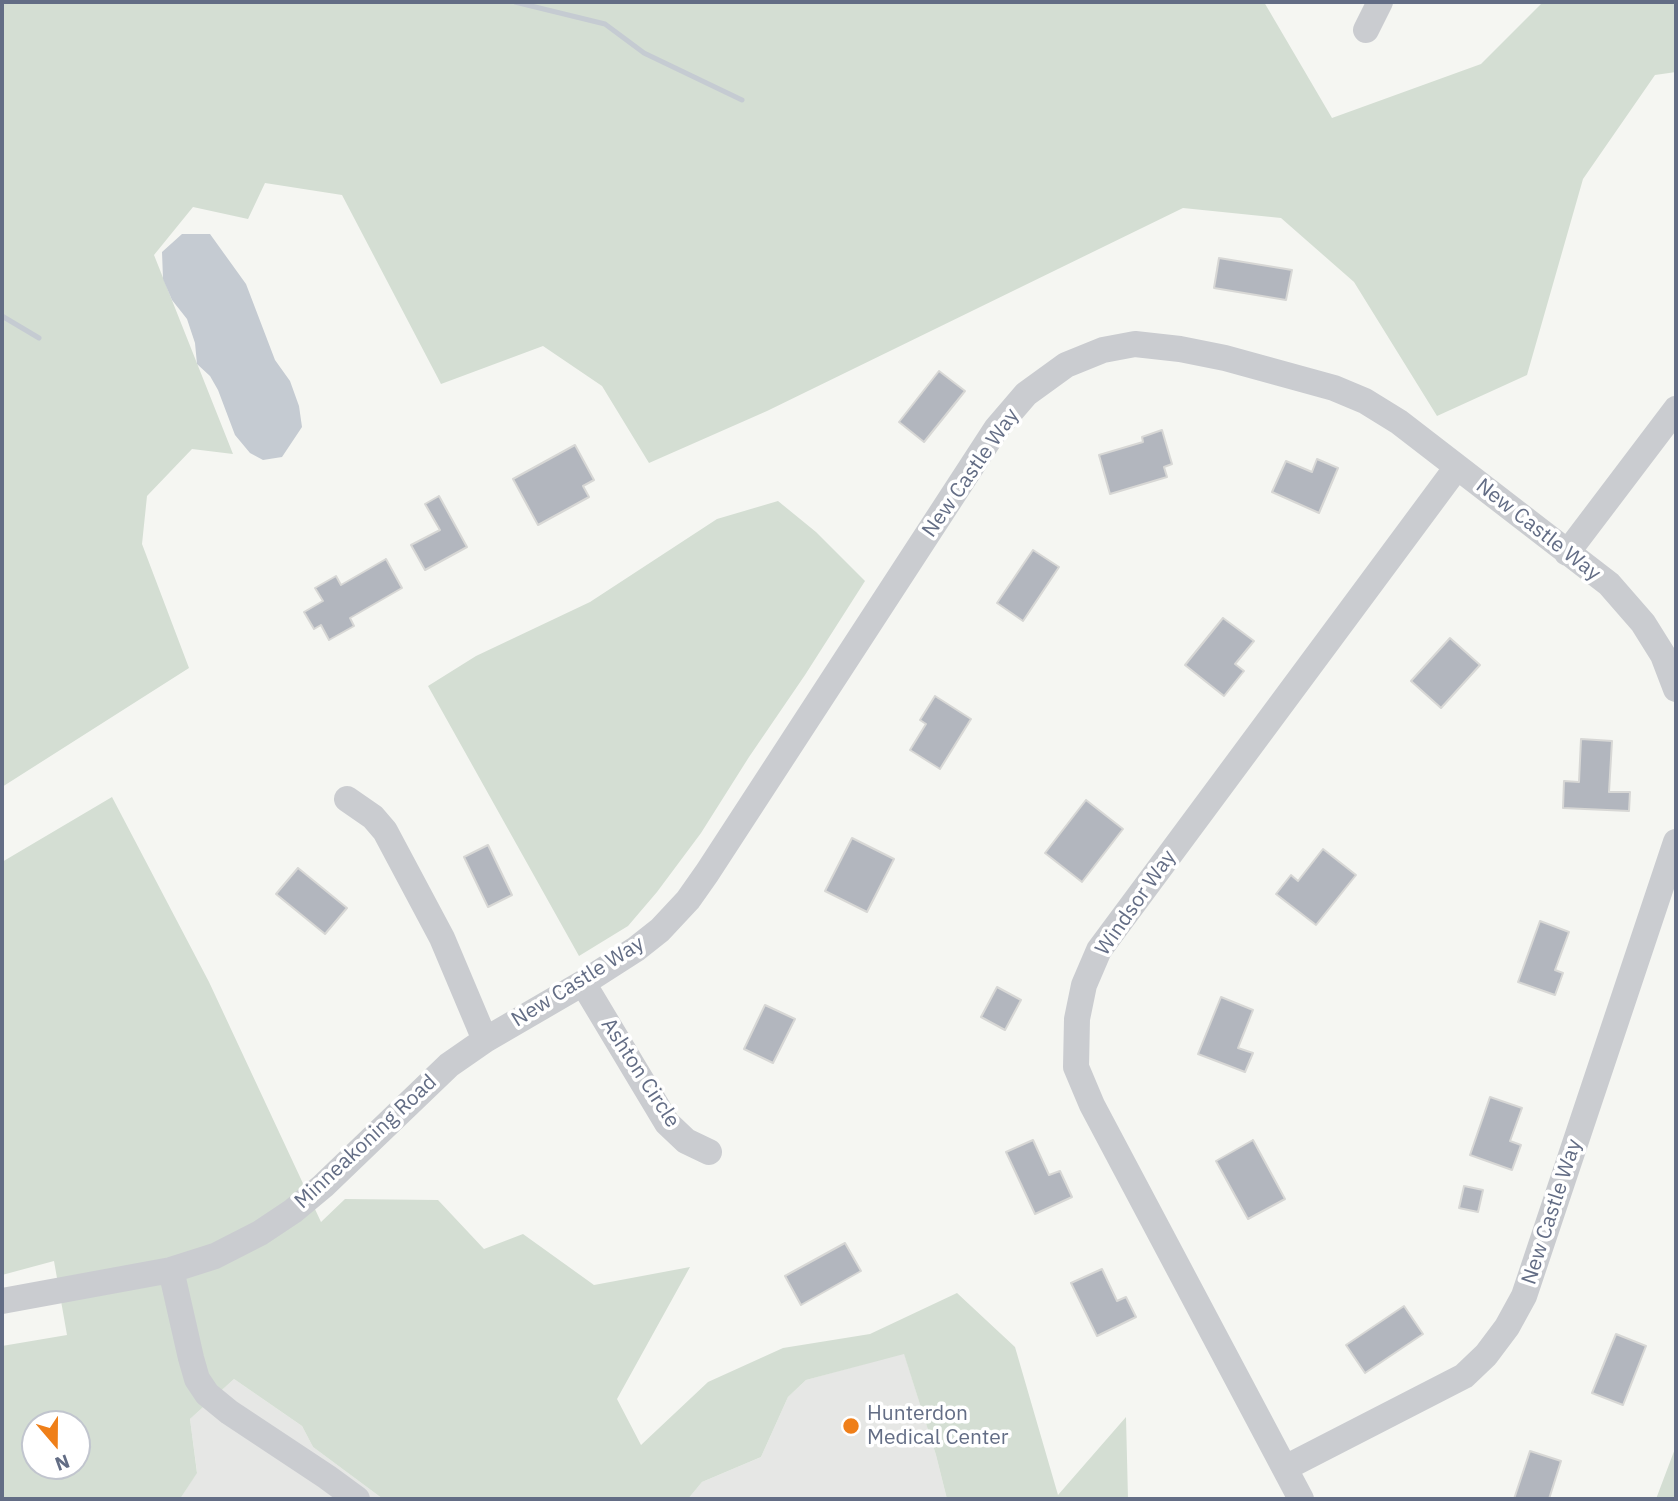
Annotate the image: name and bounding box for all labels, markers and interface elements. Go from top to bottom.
street label: New Castle Way [917,404,1025,542]
street label: New Castle Way [1471,473,1605,587]
street label: Windsor Way [1090,845,1182,961]
street label: New Castle Way [507,931,649,1033]
street label: Ashton Circle [595,1014,685,1132]
street label: Minneakoning Road [290,1070,442,1214]
street label: New Castle Way [1517,1136,1587,1288]
place label: Hunterdon Medical Center [867,1401,1008,1451]
north arrow [21,1410,91,1480]
marker: Hunterdon Medical Center [841,1416,861,1436]
text: N [52,1449,73,1476]

